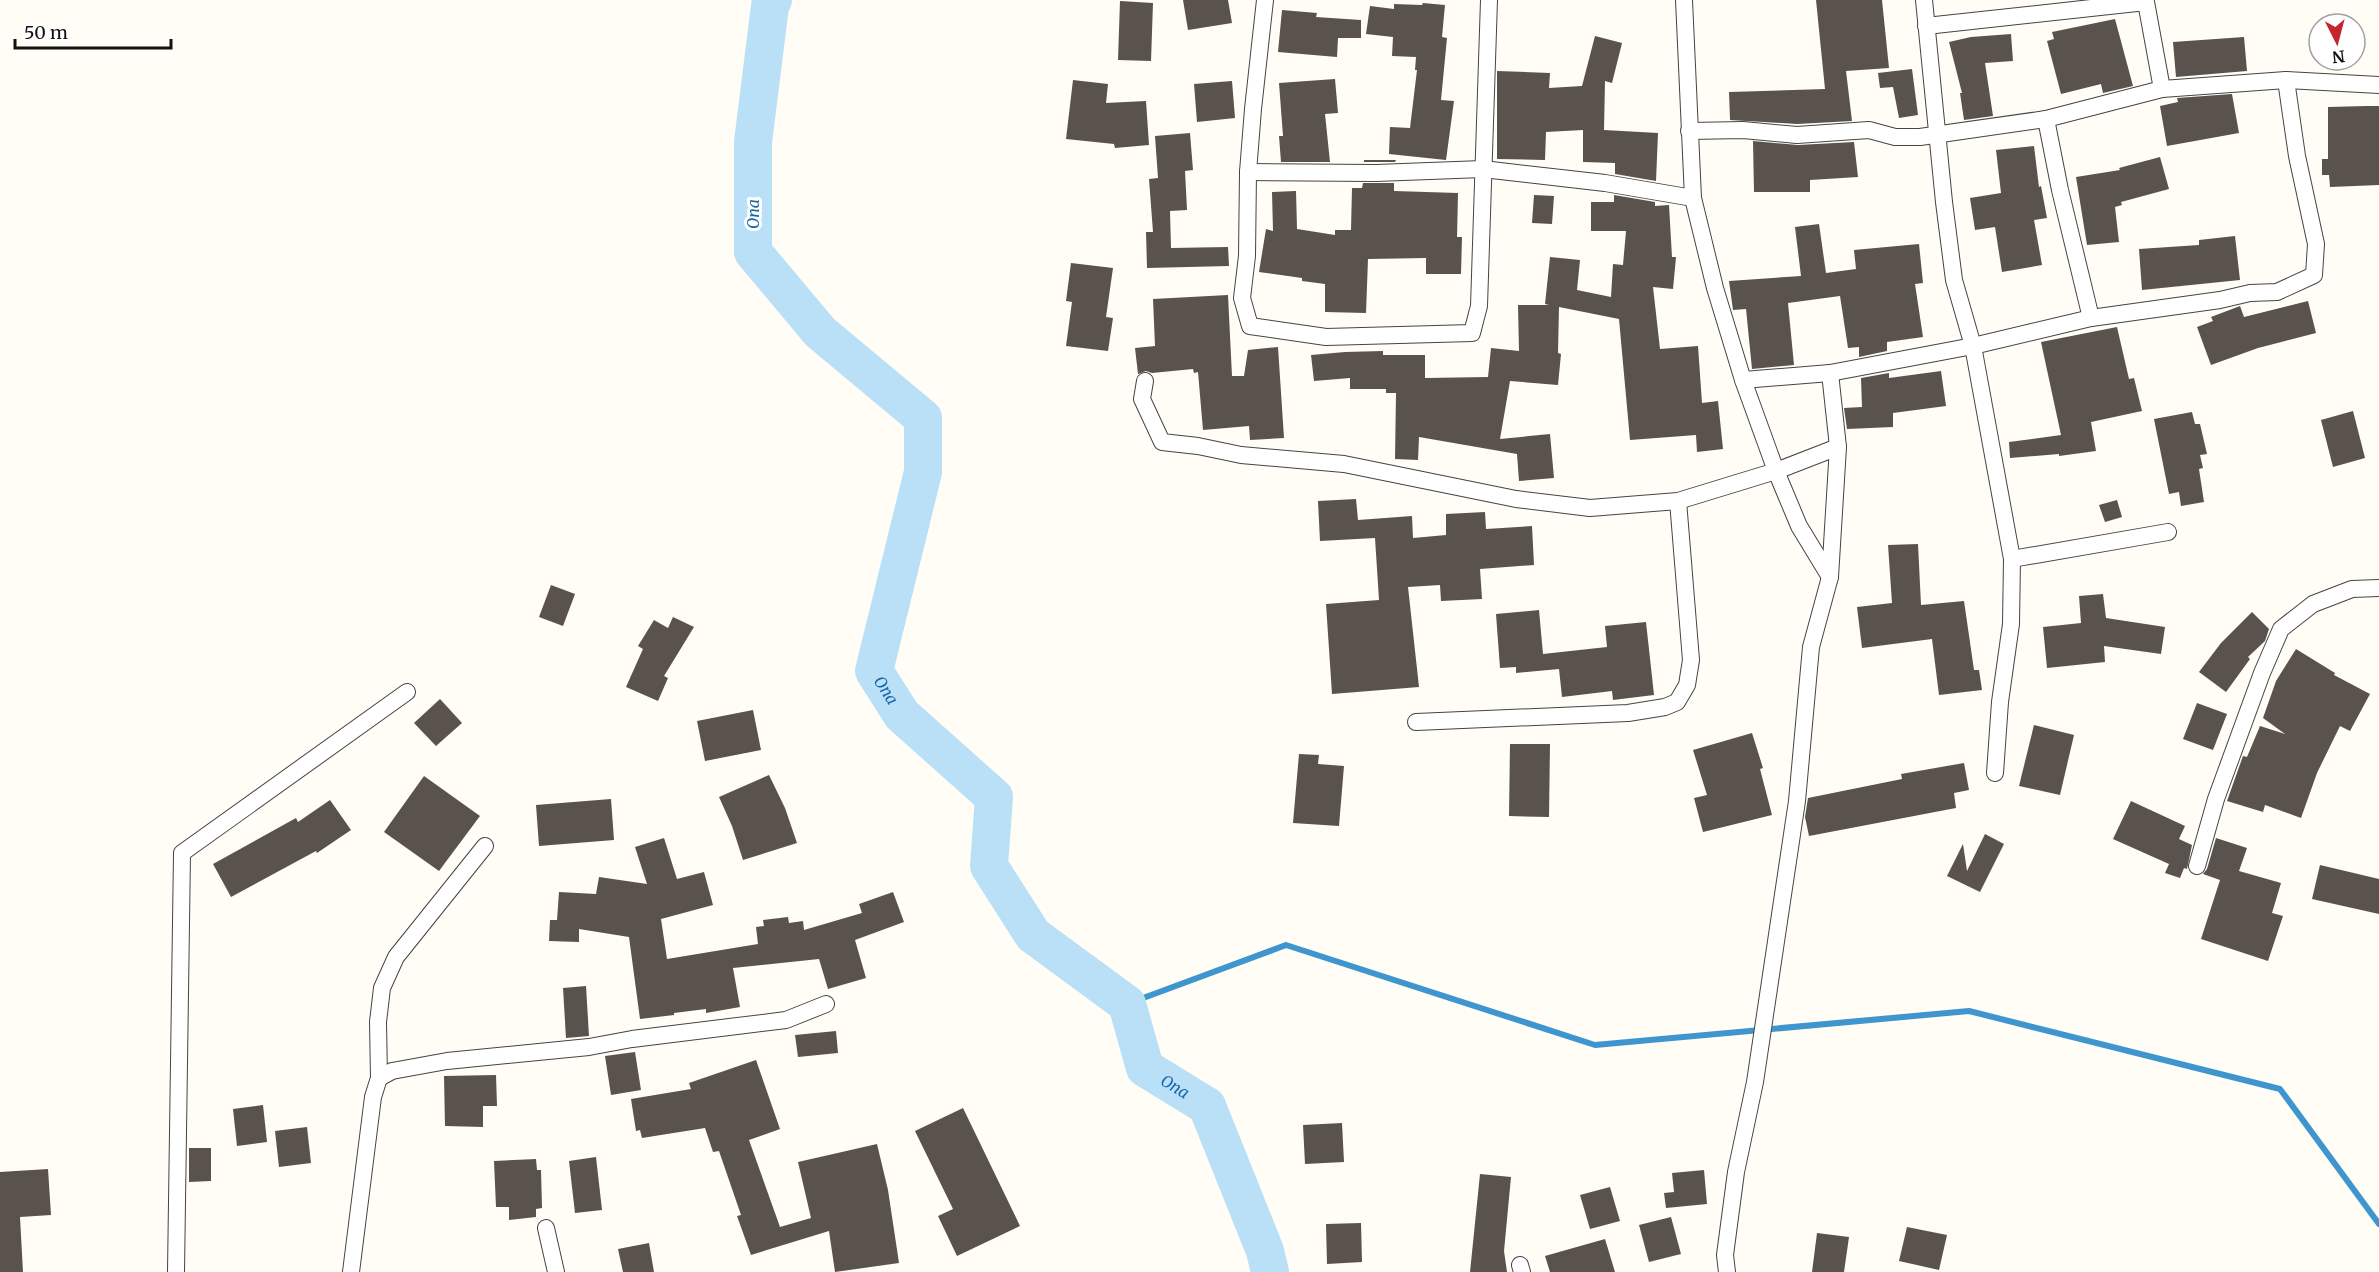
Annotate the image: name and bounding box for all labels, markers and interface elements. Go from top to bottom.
scale bar [15,12,171,50]
north arrow [2307,12,2367,72]
text: 50 m [24,21,68,44]
text: N [2331,46,2346,68]
water label: Ona [743,199,763,229]
water label: Ona [870,672,903,708]
water label: Ona [1157,1070,1193,1103]

